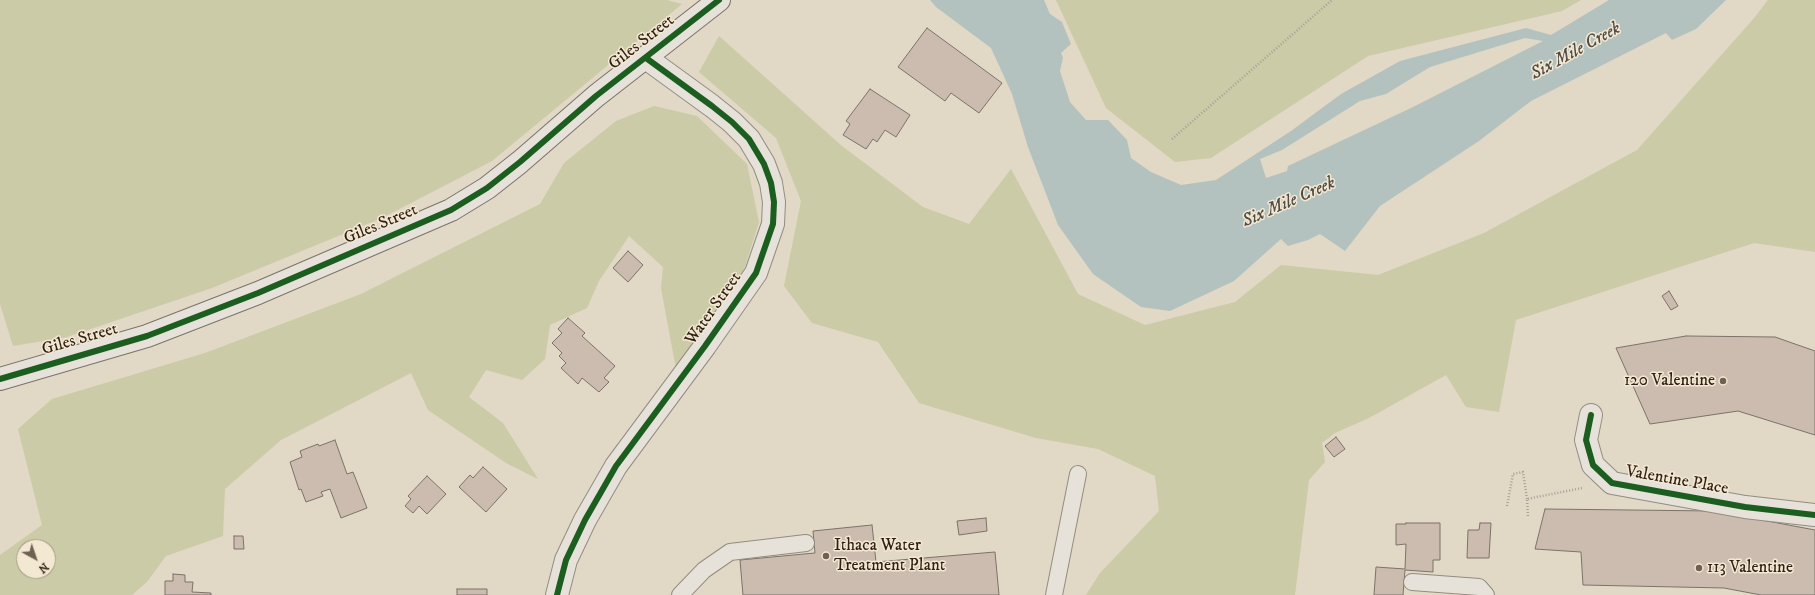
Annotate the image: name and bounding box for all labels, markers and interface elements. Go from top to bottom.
street label: Giles Street [605,11,679,75]
water label: Six Mile Creek [1527,18,1625,86]
water label: Six Mile Creek [1239,173,1339,233]
street label: Giles Street [341,200,421,250]
street label: Water Street [681,269,747,349]
street label: Giles Street [40,319,120,361]
place label: 120 Valentine [1624,371,1715,391]
marker: 120 Valentine [1718,376,1728,386]
street label: Valentine Place [1624,462,1730,500]
place label: Ithaca Water Treatment Plant [834,536,945,576]
north arrow [16,539,56,579]
marker: Ithaca Water Treatment Plant [821,551,831,561]
place label: 113 Valentine [1707,558,1793,578]
text: N [35,559,51,576]
marker: 113 Valentine [1694,563,1704,573]

